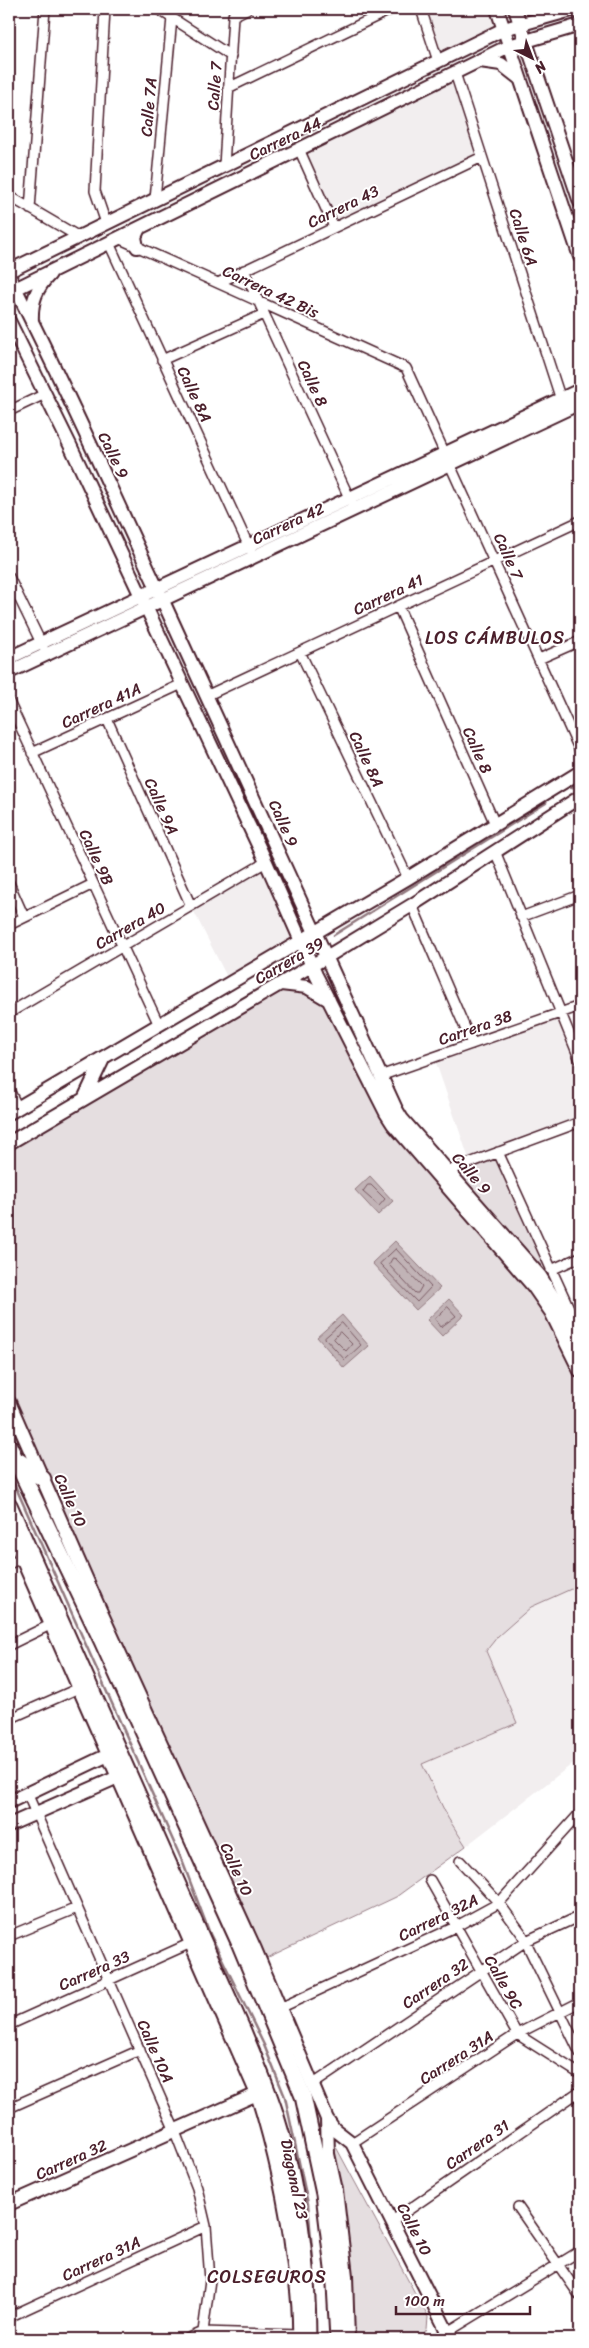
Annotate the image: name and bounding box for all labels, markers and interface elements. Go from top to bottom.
north arrow [506,32,556,82]
text: N [528,54,553,80]
street label: Calle 7 [198,60,231,111]
street label: Calle 7A [131,76,166,138]
street label: Carrera 44 [244,108,327,169]
street label: Carrera 43 [302,176,384,236]
street label: Calle 6A [501,205,546,270]
street label: Carrera 42 Bis [218,256,324,327]
street label: Calle 8 [289,355,336,412]
street label: Calle 8A [169,361,220,427]
street label: Calle 9 [90,427,137,484]
street label: Carrera 42 [247,494,329,553]
street label: Calle 7 [485,528,532,585]
street label: Carrera 41 [348,565,428,623]
district label: LOS CÁMBULOS [425,622,565,654]
street label: Carrera 41A [56,674,146,737]
street label: Calle 8 [454,722,501,779]
street label: Calle 8A [341,726,392,792]
street label: Calle 9A [136,773,187,839]
street label: Calle 9 [260,795,307,852]
street label: Calle 9B [71,824,122,890]
street label: Carrera 40 [89,893,171,958]
street label: Carrera 39 [249,929,330,992]
street label: Carrera 38 [434,1001,516,1054]
street label: Calle 9 [444,1145,499,1202]
street label: Calle 10 [46,1468,95,1532]
street label: Calle 10 [212,1837,261,1901]
street label: Carrera 32A [393,1885,484,1949]
street label: Carrera 33 [54,1942,135,1999]
street label: Calle 9C [476,1949,531,2015]
street label: Carrera 32 [396,1950,475,2017]
street label: Calle 10A [129,2015,182,2088]
street label: Carrera 31A [413,2022,500,2093]
street label: Carrera 31 [439,2111,516,2177]
street label: Carrera 32 [31,2131,112,2188]
street label: Diagonal 23 [272,2136,317,2222]
street label: Calle 10 [389,2197,440,2261]
street label: Carrera 31A [57,2228,146,2289]
district label: COLSEGUROS [207,2261,327,2293]
scale bar [396,2283,530,2315]
text: 100 m [404,2288,445,2314]

